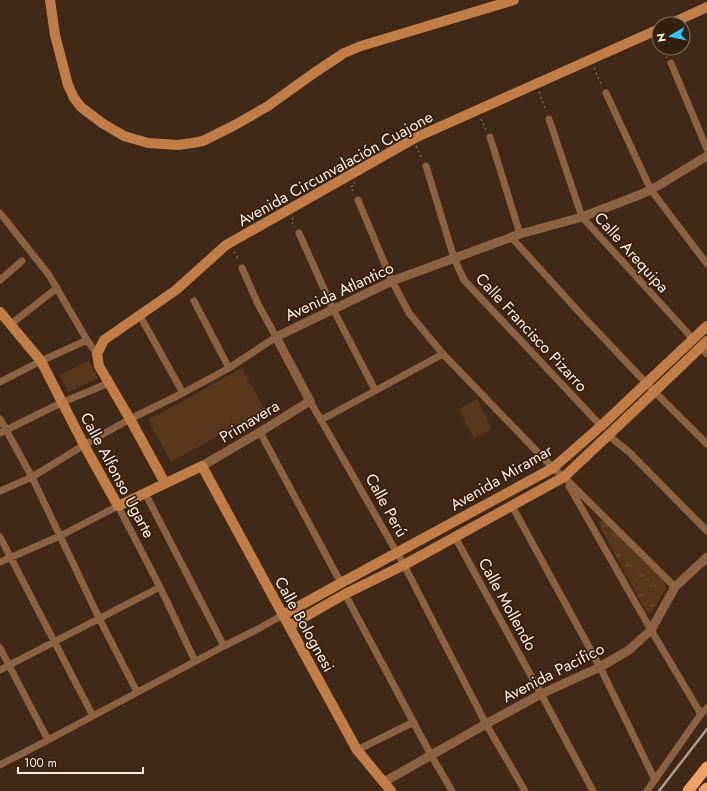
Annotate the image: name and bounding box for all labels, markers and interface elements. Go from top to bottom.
north arrow [651,16,691,56]
text: N [653,32,670,43]
street label: Avenida Circunvalación Cuajone [233,105,437,232]
street label: Calle Arequipa [589,207,674,298]
street label: Avenida Atlantico [281,256,398,327]
street label: Calle Francisco Pizarro [470,268,593,397]
street label: Primavera [215,394,284,448]
street label: Calle Alfonso Ugarte [75,408,160,542]
street label: Avenida Miramar [446,438,557,516]
street label: Calle Perú [360,469,413,541]
street label: Calle Mollendo [473,554,543,655]
street label: Calle Bolognesi [269,573,340,676]
street label: Avenida Pacifico [498,637,609,708]
scale bar [18,749,143,775]
text: 100 m [24,754,57,772]

